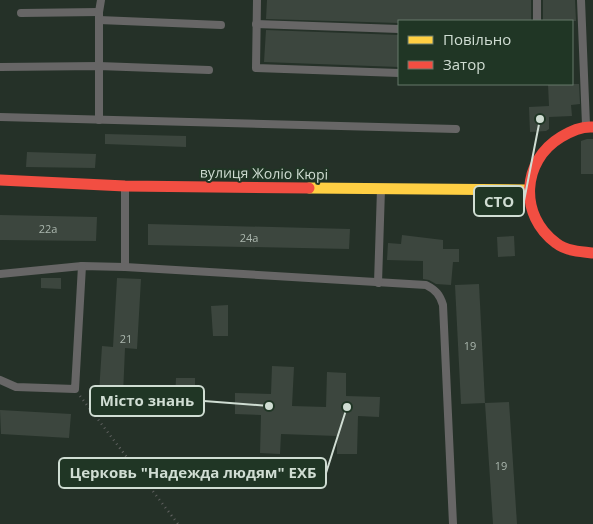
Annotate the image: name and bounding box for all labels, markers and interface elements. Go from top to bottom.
legend [398,20,573,85]
text: Повільно [443,29,511,49]
text: Затор [443,54,485,74]
street label: вулиця Жоліо Кюрі [200,162,328,184]
callout: СТО [474,186,524,216]
text: СТО [484,191,514,211]
house number: 22а [39,221,57,236]
house number: 24а [240,230,258,245]
house number: 21 [120,331,132,346]
house number: 19 [464,338,476,353]
callout: Місто знань [90,386,204,416]
text: Місто знань [100,390,194,410]
callout: Церковь "Надежда людям" ЕХБ [59,458,326,488]
house number: 19 [495,458,507,473]
text: Церковь "Надежда людям" ЕХБ [70,462,316,482]

